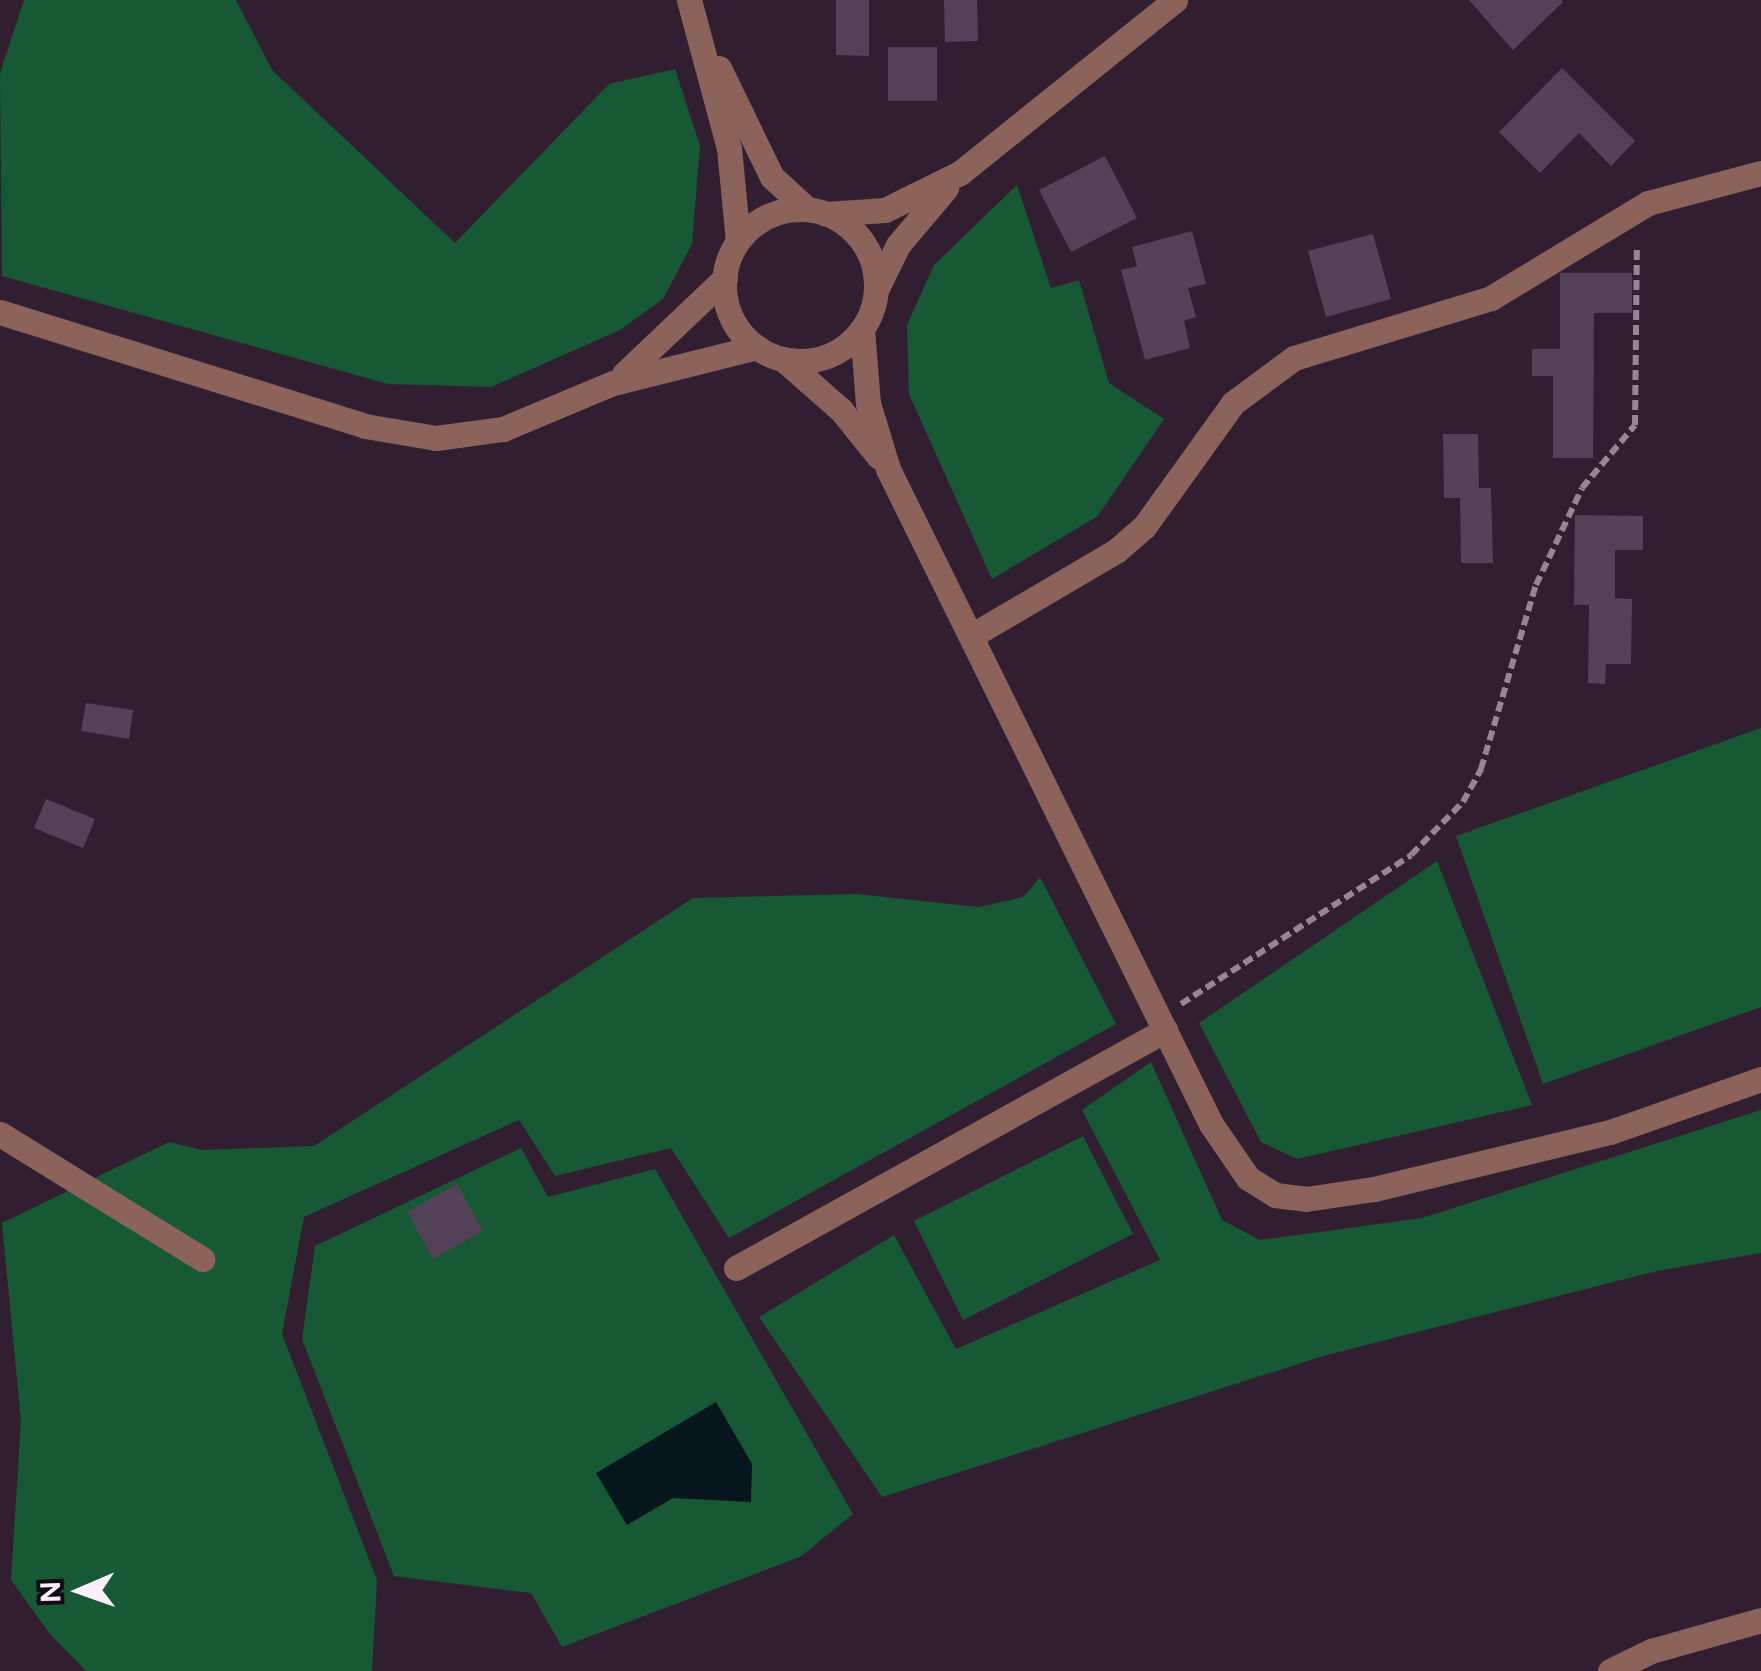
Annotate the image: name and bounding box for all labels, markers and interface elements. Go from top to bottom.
north arrow [30,1541,130,1641]
text: N [33,1581,67,1603]

